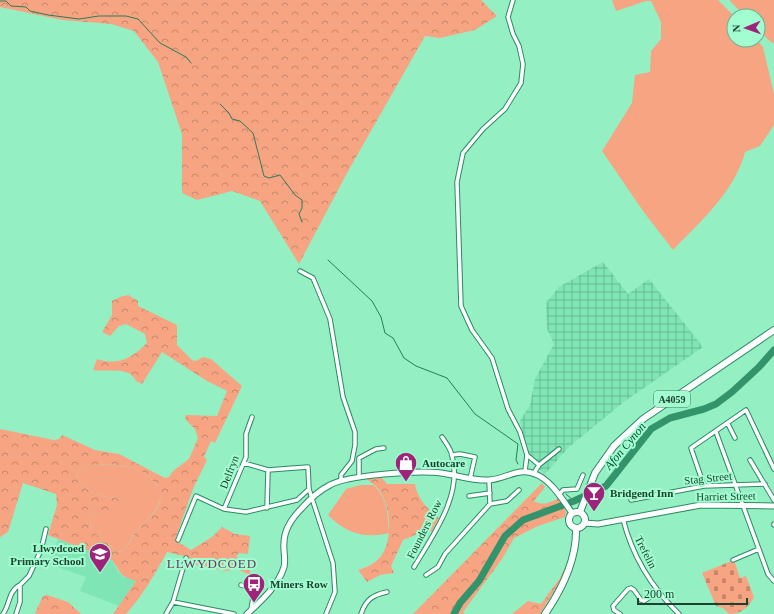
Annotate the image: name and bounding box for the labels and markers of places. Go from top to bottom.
shop icon: Autocare [393,450,419,483]
place label: Autocare [422,457,465,469]
bar icon: Bridgend Inn [581,480,607,513]
place label: Bridgend Inn [610,487,673,499]
school or university icon: Llwydcoed Primary School [87,541,113,574]
place label: Llwydcoed Primary School [10,542,84,567]
bus stop icon: Miners Row [241,571,267,604]
place label: Miners Row [270,578,328,590]

